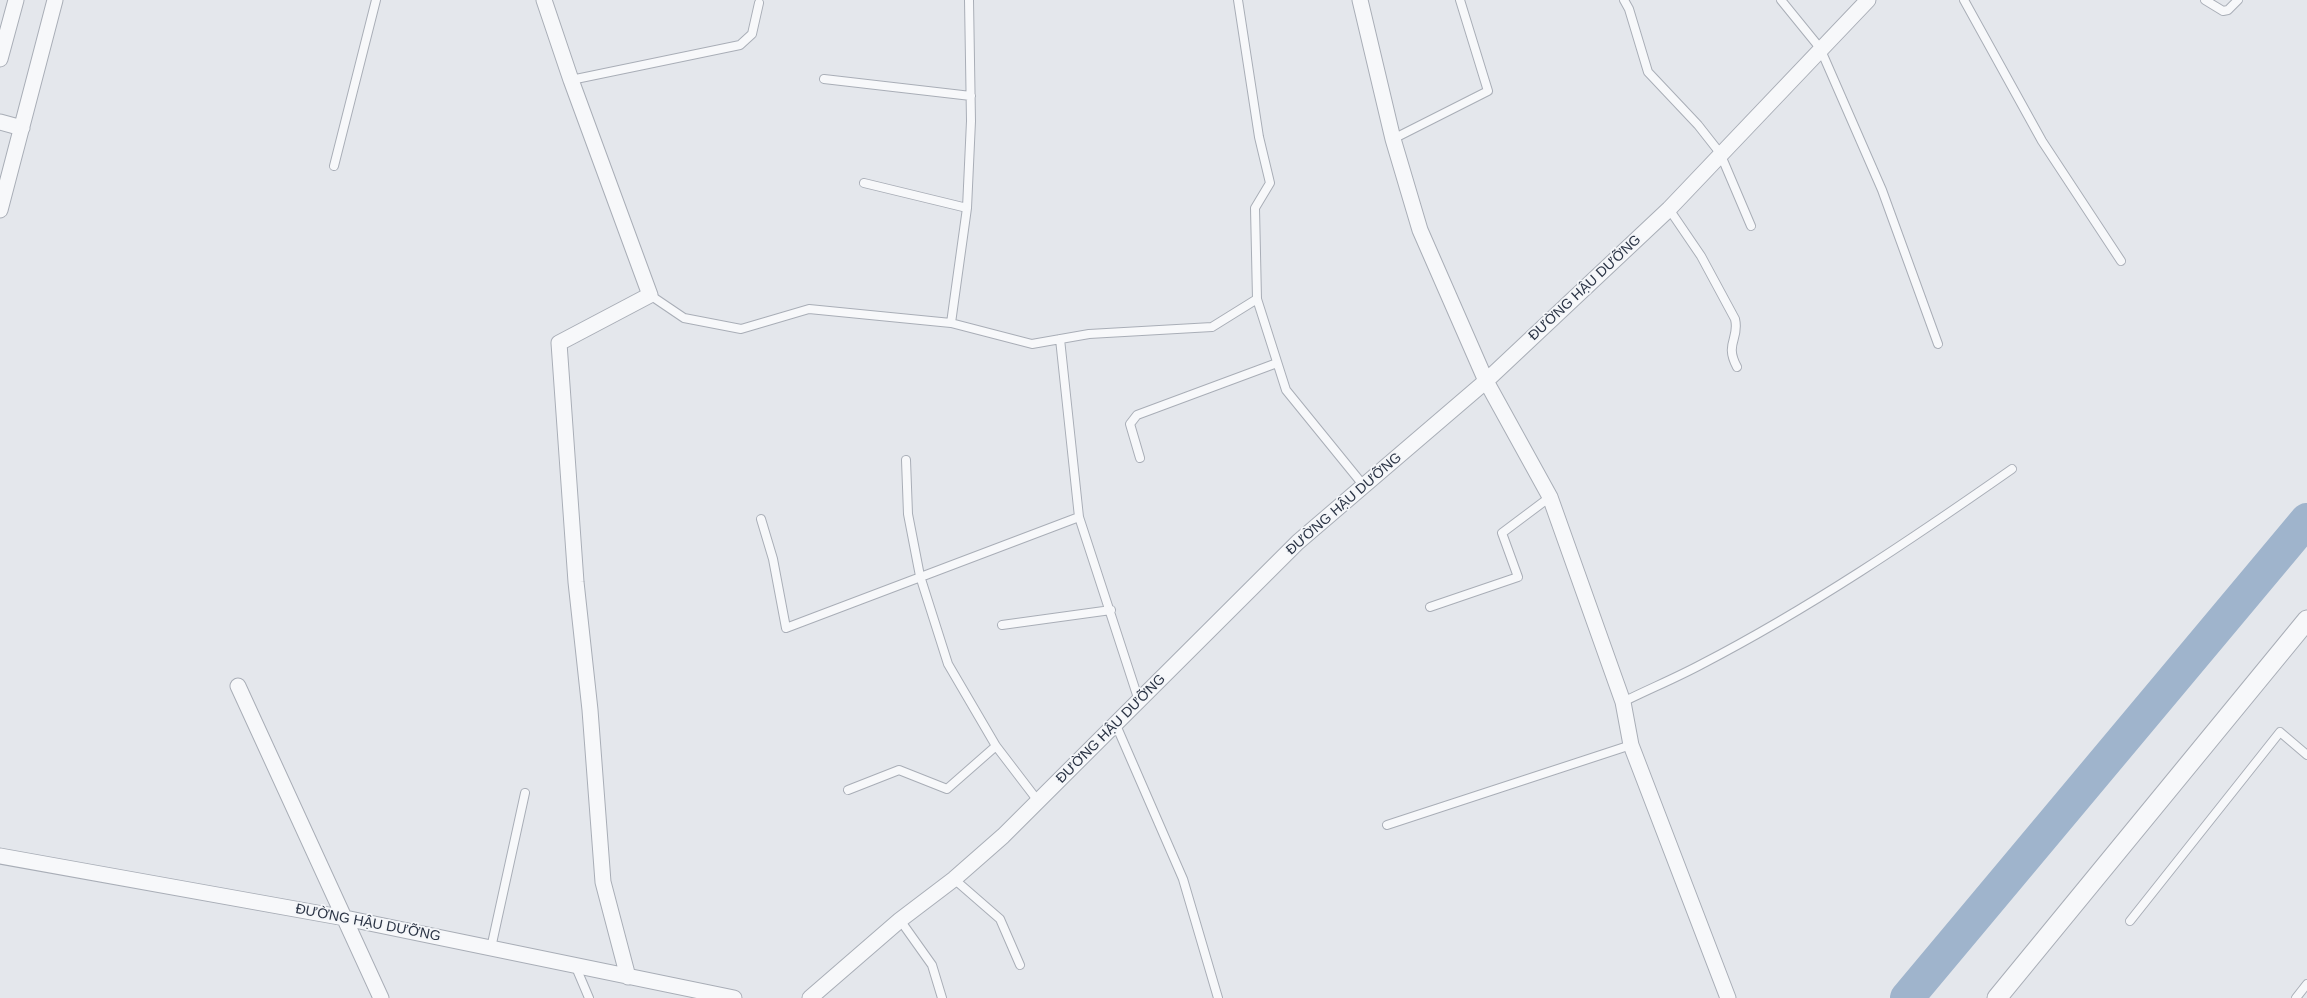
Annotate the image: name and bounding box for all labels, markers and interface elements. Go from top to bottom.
street label: ĐƯỜNG HẬU DƯỠNG [1525,232,1645,344]
street label: ĐƯỜNG HẬU DƯỠNG [1283,449,1405,559]
street label: ĐƯỜNG HẬU DƯỠNG [1053,671,1169,787]
street label: ĐƯỜNG HẬU DƯỠNG [294,901,442,945]

